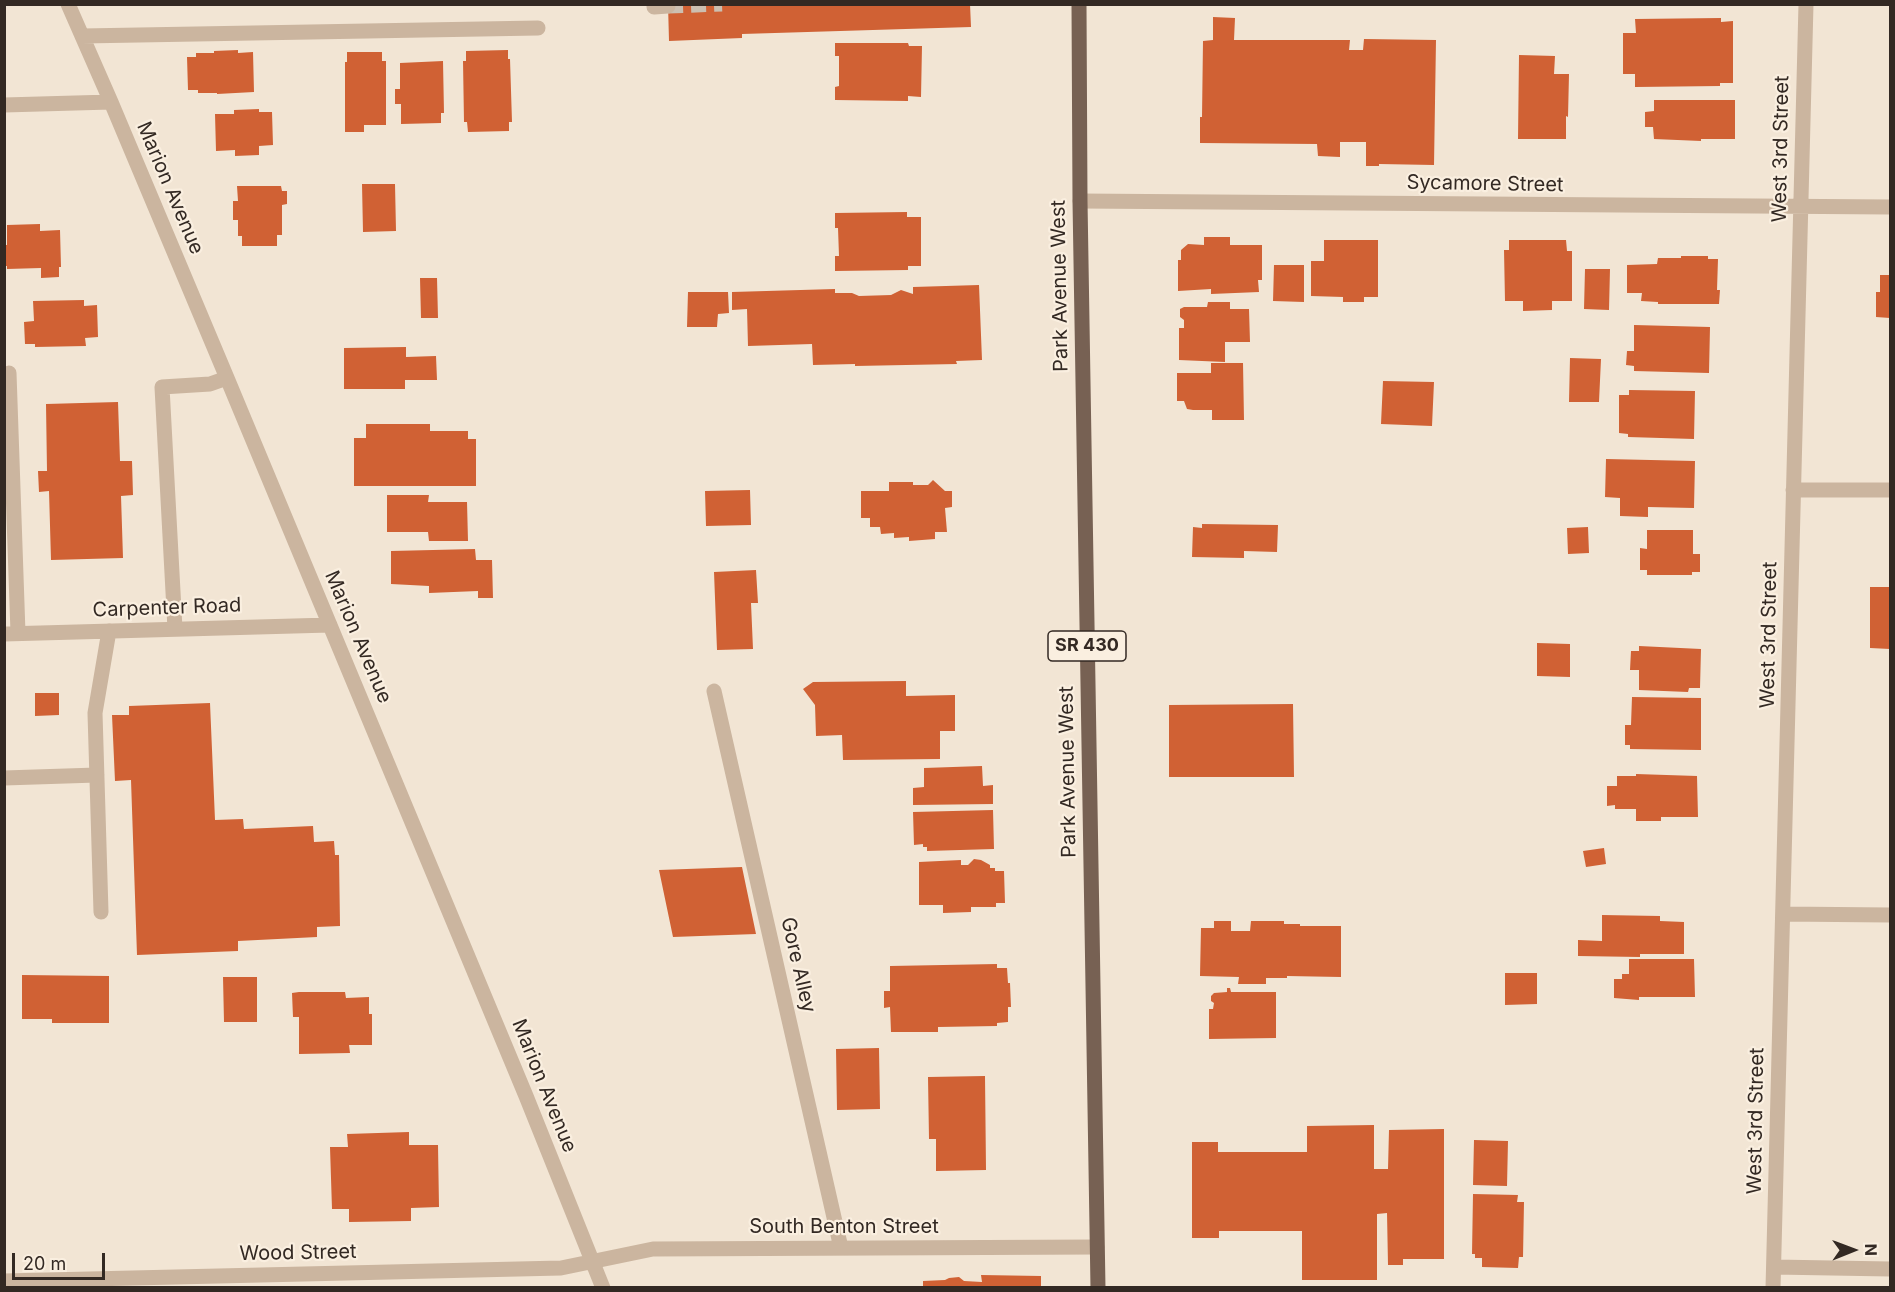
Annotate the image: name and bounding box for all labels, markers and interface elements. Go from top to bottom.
street label: West 3rd Street [1768,75,1794,223]
street label: Marion Avenue [131,118,209,258]
street label: Sycamore Street [1406,171,1564,197]
street label: Park Avenue West [1047,200,1073,372]
street label: West 3rd Street [1756,561,1782,709]
street label: Marion Avenue [319,567,397,707]
street label: Carpenter Road [92,593,242,623]
road number: SR 430 [1048,631,1126,661]
street label: Park Avenue West [1055,686,1081,858]
street label: Gore Alley [775,915,821,1015]
street label: Marion Avenue [506,1016,582,1156]
street label: West 3rd Street [1743,1047,1769,1195]
street label: South Benton Street [749,1215,939,1239]
north arrow [1823,1220,1883,1280]
street label: Wood Street [239,1240,357,1266]
scale bar [15,1241,108,1279]
text: N [1861,1243,1881,1256]
text: 20 m [23,1253,66,1274]

